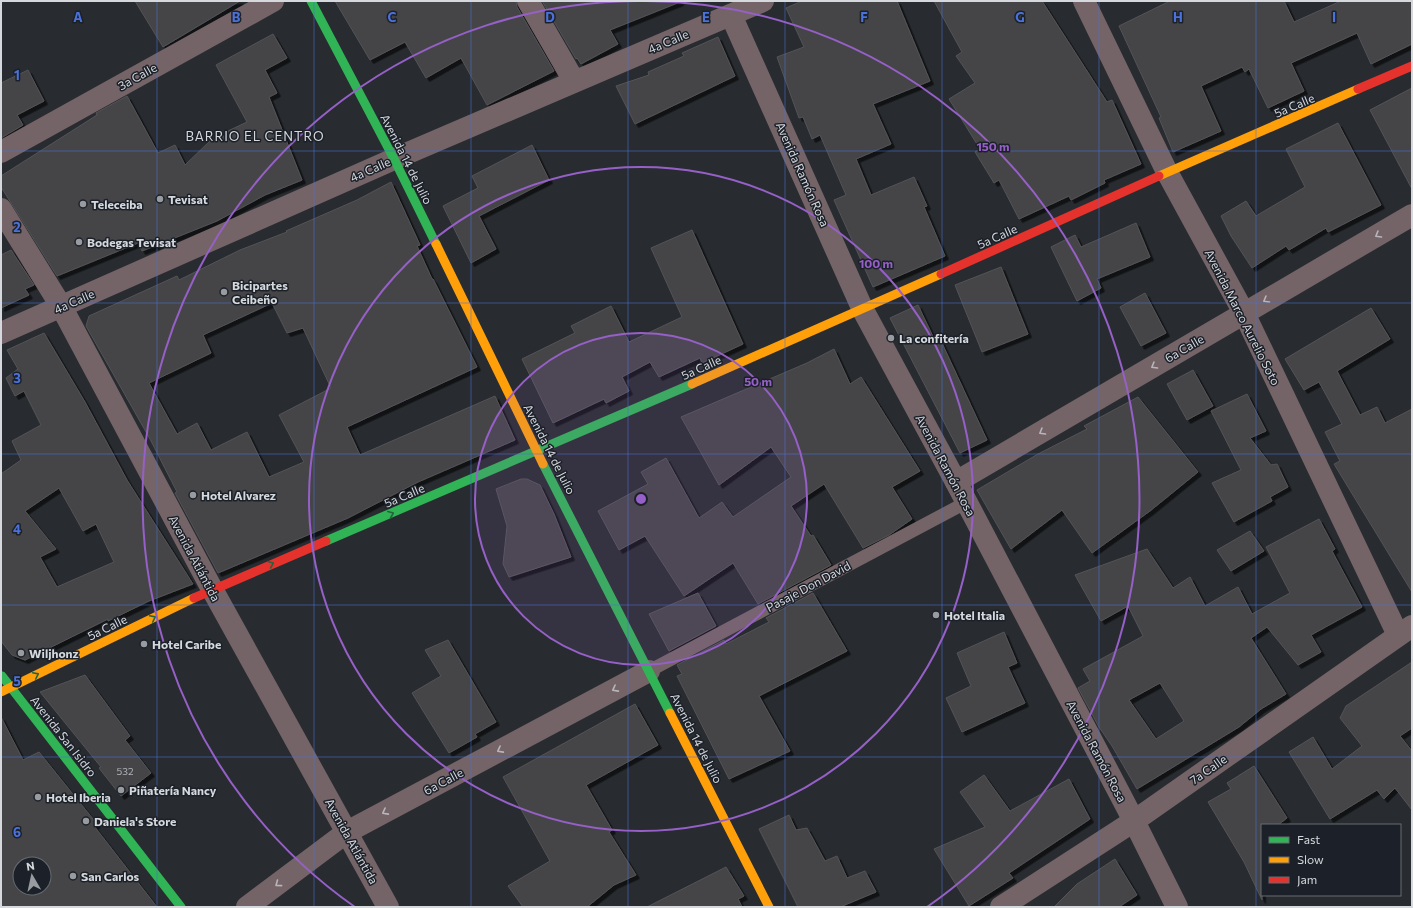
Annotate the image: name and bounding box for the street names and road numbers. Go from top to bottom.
street label: 4a Calle [646,26,690,56]
street label: 3a Calle [115,60,159,92]
street label: 5a Calle [1272,90,1316,120]
street label: Avenida 14 de Julio [377,112,436,207]
street label: Avenida Ramón Rosa [774,119,832,229]
street label: 4a Calle [348,154,392,184]
street label: 5a Calle [975,221,1019,251]
street label: Avenida Marco Aurelio Soto [1203,247,1283,387]
street label: 4a Calle [52,286,96,316]
street label: 6a Calle [1162,331,1206,365]
street label: 5a Calle [679,352,723,382]
street label: Avenida 14 de Julio [520,402,579,497]
street label: Avenida Ramón Rosa [913,412,979,518]
street label: 5a Calle [382,480,426,510]
street label: Avenida Atlántida [166,512,224,604]
street label: Pasaje Don David [763,558,853,614]
street label: 5a Calle [85,611,129,643]
street label: Avenida 14 de Julio [667,691,726,786]
street label: Avenida San Isidro [28,693,100,779]
street label: Avenida Ramón Rosa [1064,698,1130,804]
street label: 7a Calle [1187,751,1229,787]
street label: 6a Calle [421,765,465,797]
street label: Avenida Atlántida [323,796,381,886]

